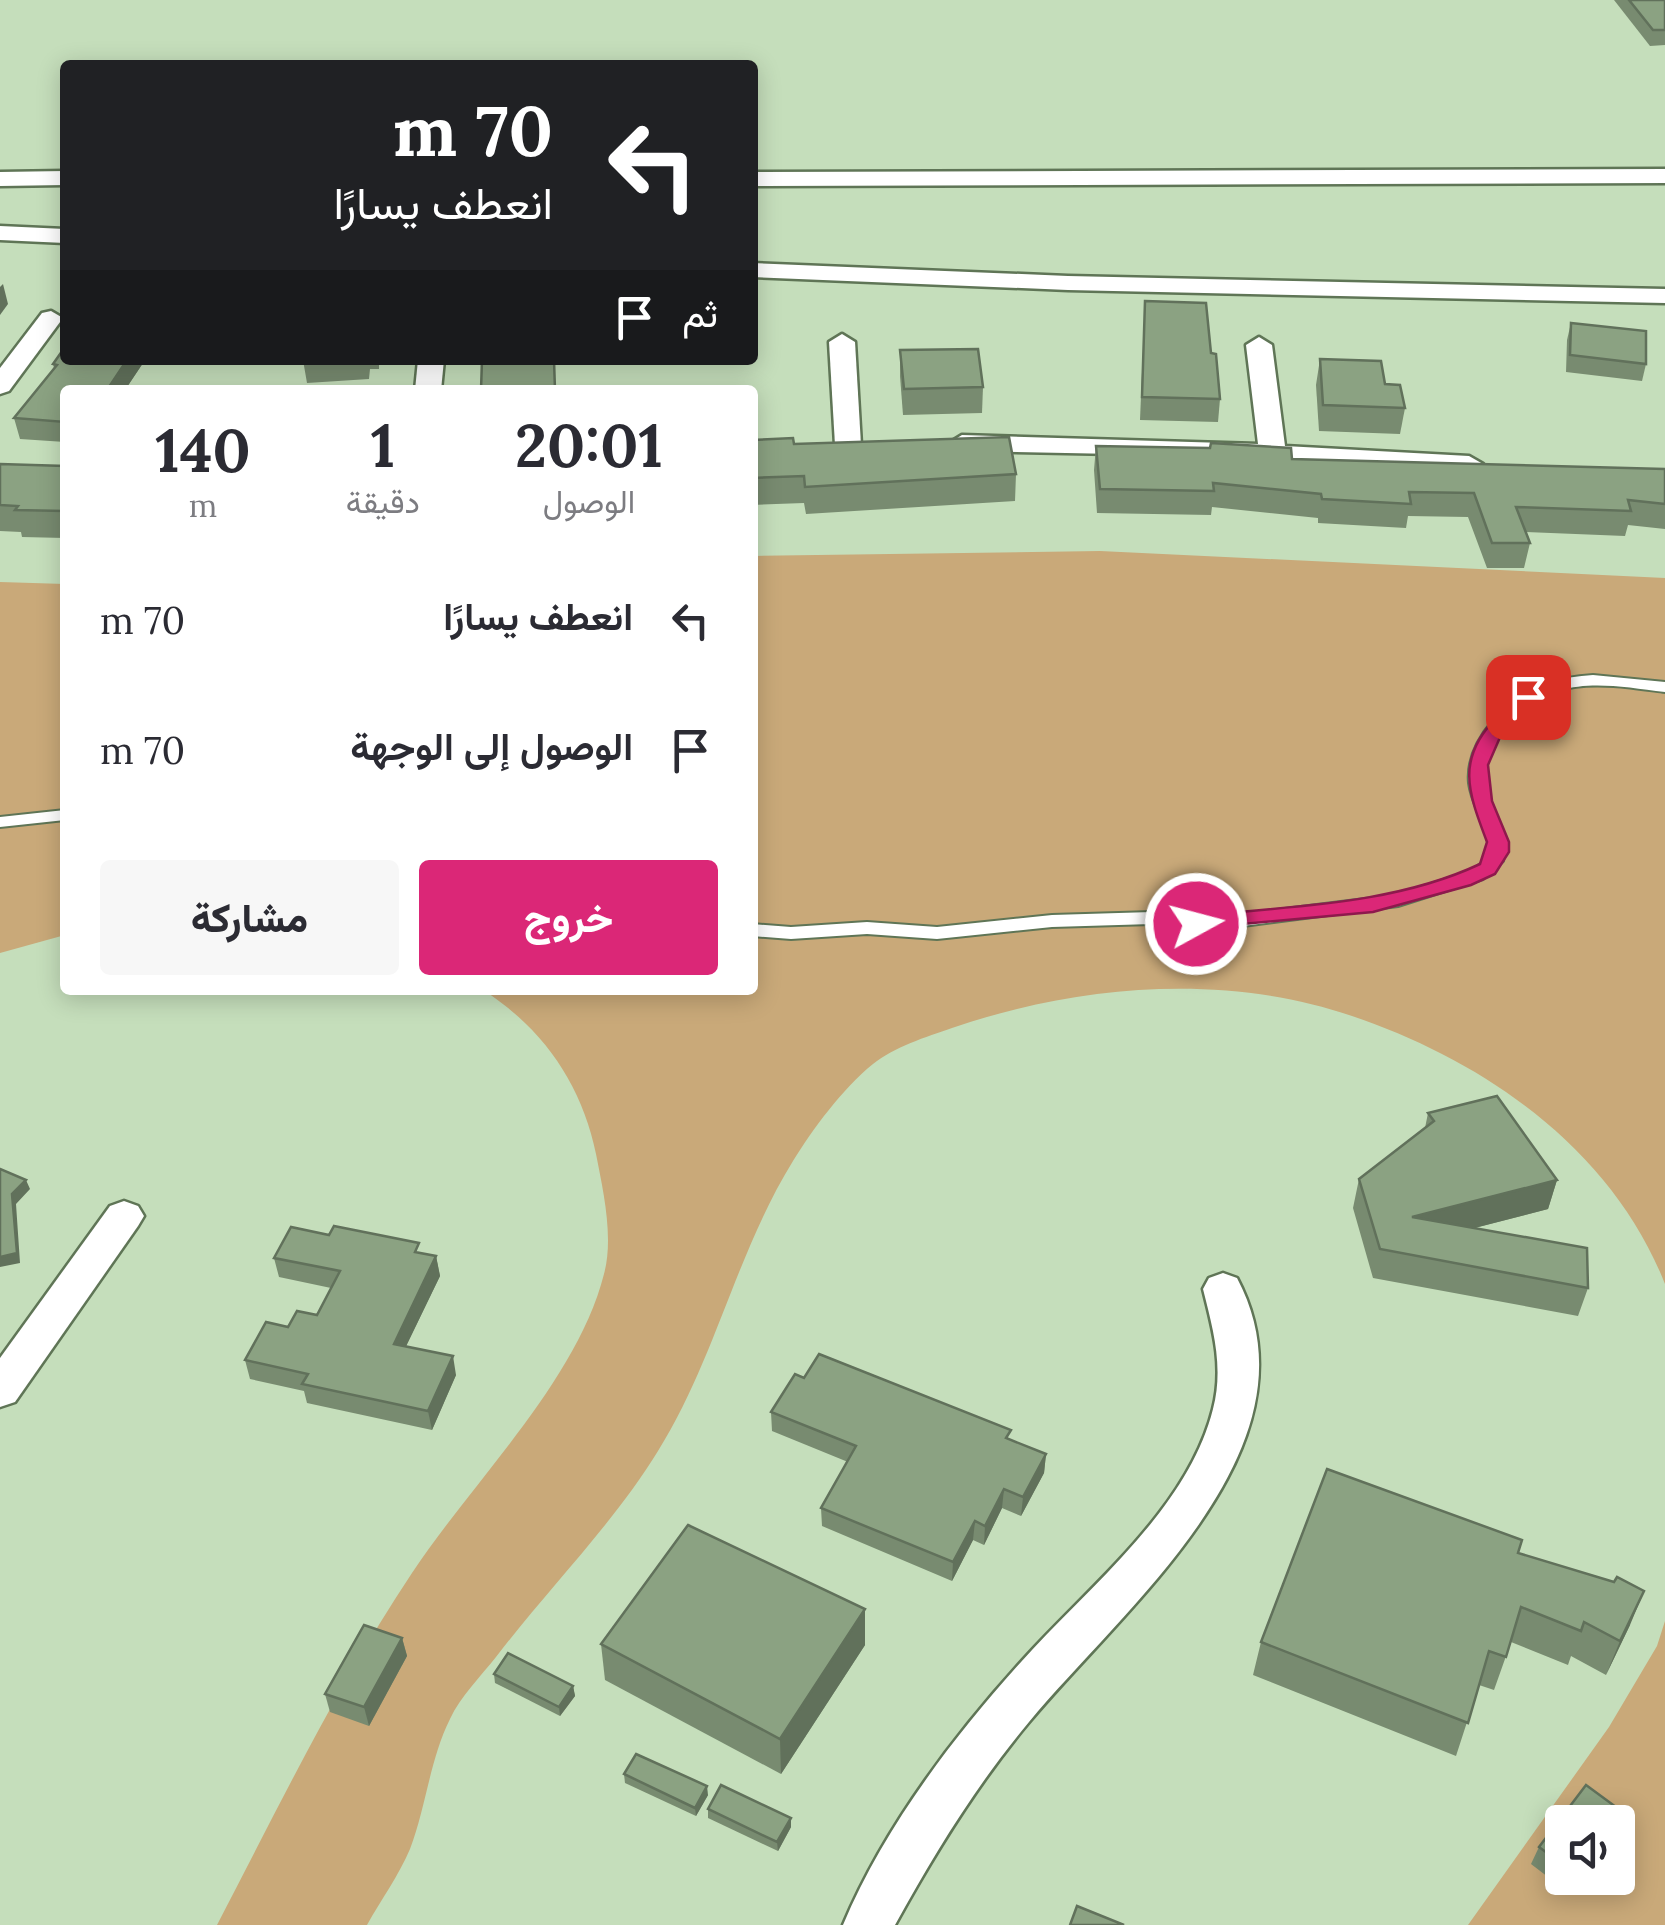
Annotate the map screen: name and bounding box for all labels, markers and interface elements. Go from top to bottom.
text: 70 m [393,86,553,175]
icon: left [588,100,718,230]
text: انعطف يسارًا [333,174,553,231]
text: ثم [682,289,718,337]
icon: arrive [607,290,662,345]
text: 1 [371,407,395,483]
text: 20:01 [515,407,663,483]
text: 140 [155,412,251,488]
text: دقيقة [346,481,420,522]
text: الوصول [543,481,635,522]
text: m [189,485,217,526]
text: انعطف يسارًا [443,592,633,640]
icon: left [663,593,718,648]
text: 70 m [100,596,185,644]
pin [1486,655,1571,740]
icon: arrive [1501,670,1556,725]
text: الوصول إلى الوجهة [350,722,633,770]
icon: arrive [663,723,718,778]
text: 70 m [100,726,185,774]
button: مشاركة [100,860,399,975]
button: خروج [419,860,718,975]
position arrow [1144,872,1248,976]
map controls [1545,1805,1635,1895]
button: sound [1545,1805,1635,1895]

